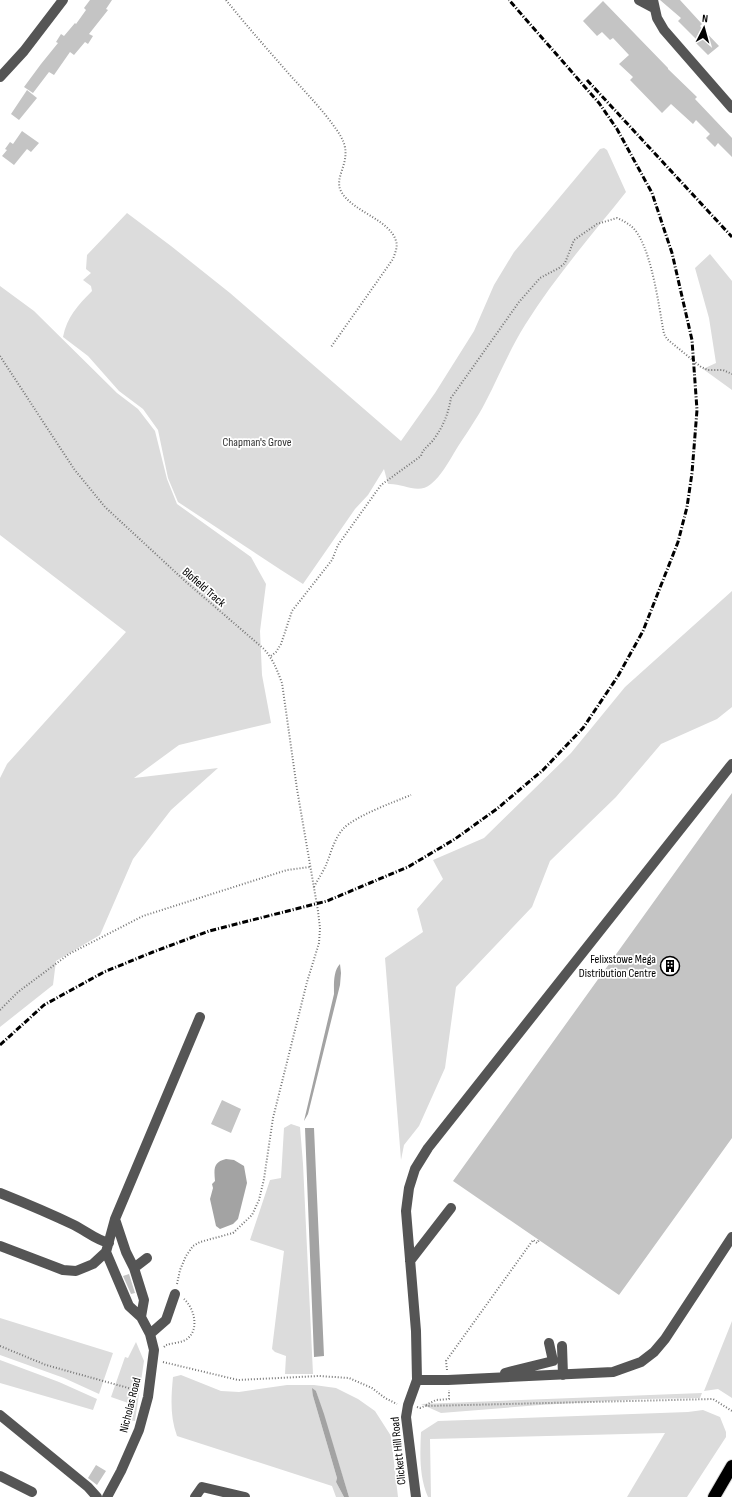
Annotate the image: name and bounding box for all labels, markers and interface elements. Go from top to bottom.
north arrow [684,8,724,48]
text: N [701,12,709,25]
park label: Chapman's Grove [222,435,292,450]
street label: Blofield Track [179,564,229,611]
place label: Felixstowe Mega Distribution Centre [579,952,656,981]
building icon: Felixstowe Mega Distribution Centre [659,955,681,977]
street label: Nicholas Road [116,1376,145,1434]
street label: Clickett Hill Road [387,1416,410,1486]

